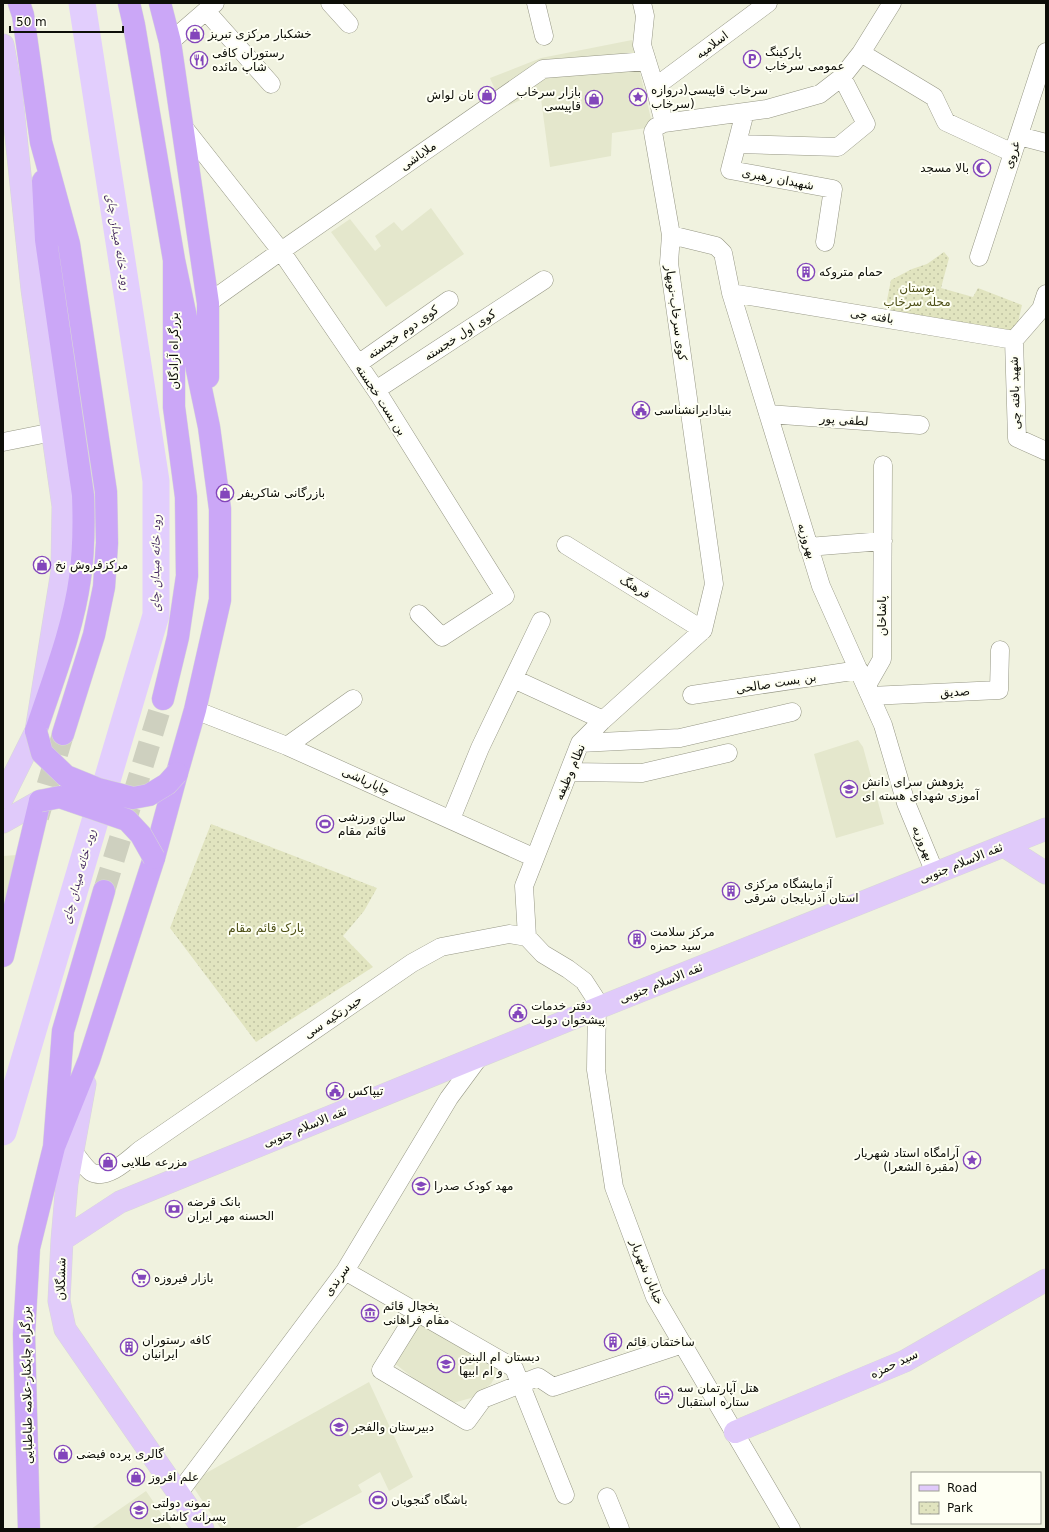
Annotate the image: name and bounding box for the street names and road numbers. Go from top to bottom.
street label: اسلامیه [693,28,731,62]
street label: ملاباشی [397,139,439,173]
street label: غروی [1001,139,1024,171]
street label: شهیدان رهبری [741,165,815,194]
street label: کوی سرخاب-نوبهار [661,263,690,362]
street label: کوی دوم خجسته [365,302,442,362]
street label: کوی اول خجسته [422,306,499,364]
street label: بافته چی [849,306,895,326]
street label: بزرگراه آزادگان [166,312,182,390]
street label: شهید بافته چی [1007,356,1023,430]
street label: بن بست خجسته [352,362,409,439]
street label: لطفی پور [818,411,869,430]
street label: بهروزیه [794,521,819,561]
street label: فرهنگ [617,572,653,603]
street label: پاشاخان [875,596,889,636]
street label: بن بست صالحی [735,670,817,697]
street label: صدیق [940,684,970,701]
street label: نظام وظیفه [552,742,589,803]
street label: چاپارباشی [339,764,392,799]
street label: بهروزیه [908,823,937,863]
street label: ثقه الاسلام جنوبی [917,840,1005,887]
street label: ثقه الاسلام جنوبی [617,960,705,1007]
street label: حیدرتکیه سی [301,992,365,1042]
street label: ثقه الاسلام جنوبی [261,1104,349,1151]
street label: خیابان شهریار [626,1236,666,1307]
street label: ششگلان [54,1257,68,1301]
street label: سرندی [321,1261,354,1299]
street label: بزرگراه چایکنار-علامه طباطبایی [19,1306,36,1464]
street label: سید حمزه [868,1347,921,1382]

